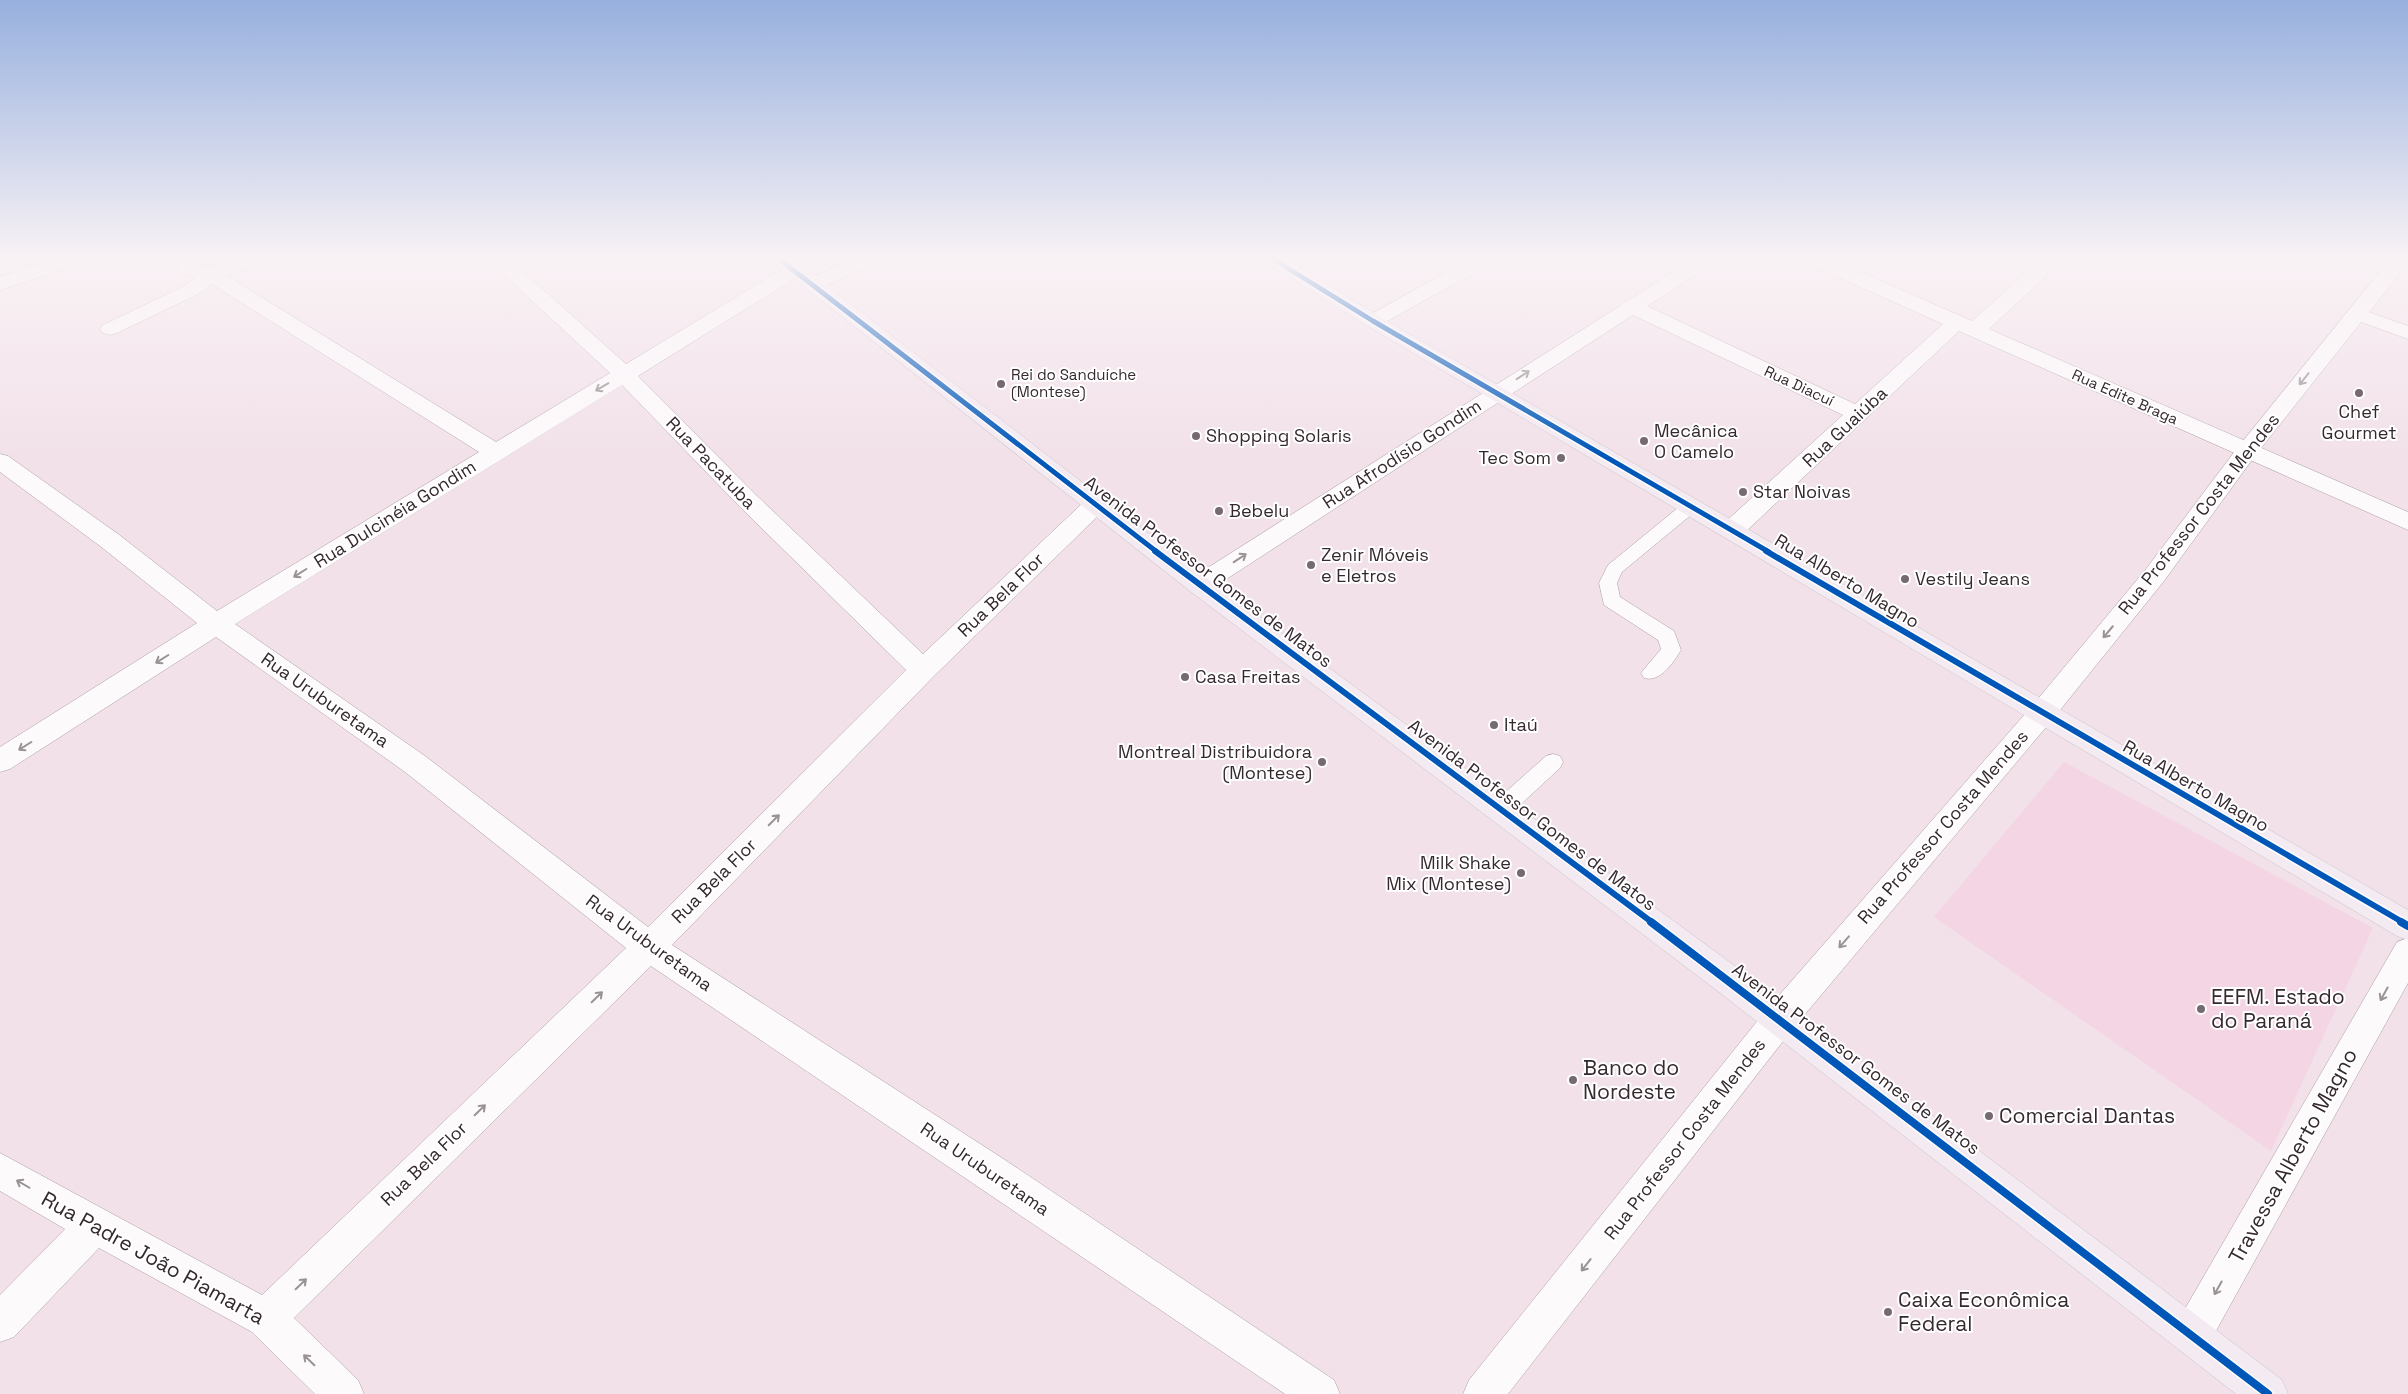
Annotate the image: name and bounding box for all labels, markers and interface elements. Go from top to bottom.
street label: Rua Diacuí [1761,361,1838,410]
place label: Rei do Sanduíche (Montese) [1011,365,1136,402]
street label: Rua Edite Braga [2069,365,2182,429]
one-way arrow [1516,370,1530,380]
one-way arrow [2299,372,2310,385]
marker: Rei do Sanduíche (Montese) [995,378,1007,390]
street label: Rua Guaiúba [1797,381,1892,472]
one-way arrow [596,383,610,393]
marker: Chef Gourmet [2353,387,2365,399]
street label: Rua Afrodísio Gondim [1318,394,1485,514]
place label: Chef Gourmet [2322,400,2396,444]
street label: Rua Professor Costa Mendes [2113,408,2284,619]
street label: Rua Pacatuba [661,412,761,514]
place label: Mecânica O Camelo [1654,419,1738,463]
place label: Shopping Solaris [1206,424,1352,447]
marker: Shopping Solaris [1190,430,1202,442]
marker: Mecânica O Camelo [1638,435,1650,447]
place label: Tec Som [1479,446,1551,469]
marker: Tec Som [1555,452,1567,464]
street label: Rua Dulcinéia Gondim [310,454,480,573]
street label: Avenida Professor Gomes de Matos [1080,471,1337,673]
place label: Star Noivas [1753,480,1851,503]
marker: Star Noivas [1737,486,1749,498]
place label: Bebelu [1229,499,1289,522]
marker: Bebelu [1213,505,1225,517]
street label: Rua Alberto Magno [1771,528,1924,633]
place label: Zenir Móveis e Eletros [1321,543,1429,587]
street label: Rua Bela Flor [953,548,1049,642]
one-way arrow [1232,553,1246,563]
marker: Zenir Móveis e Eletros [1305,559,1317,571]
place label: Vestily Jeans [1915,567,2030,590]
one-way arrow [293,568,307,578]
marker: Vestily Jeans [1899,573,1911,585]
one-way arrow [2102,625,2113,638]
street label: Rua Uruburetama [257,647,394,752]
one-way arrow [155,654,169,664]
place label: Casa Freitas [1195,665,1300,688]
marker: Casa Freitas [1179,671,1191,683]
place label: Itaú [1504,713,1538,736]
street label: Avenida Professor Gomes de Matos [1404,714,1661,916]
marker: Itaú [1488,719,1500,731]
street label: Rua Professor Costa Mendes [1852,725,2033,928]
street label: Rua Alberto Magno [2119,734,2273,837]
place label: Montreal Distribuidora (Montese) [1118,740,1312,784]
one-way arrow [18,741,32,751]
marker: Montreal Distribuidora (Montese) [1316,756,1328,768]
one-way arrow [768,814,780,827]
street label: Rua Bela Flor [666,833,761,928]
place label: Milk Shake Mix (Montese) [1386,851,1511,895]
marker: Milk Shake Mix (Montese) [1515,867,1527,879]
street label: Rua Uruburetama [581,889,717,996]
one-way arrow [1839,936,1850,949]
street label: Avenida Professor Gomes de Matos [1728,958,1985,1160]
place label: EEFM. Estado do Paraná [2211,983,2345,1034]
one-way arrow [2379,986,2388,1001]
one-way arrow [591,991,603,1003]
marker: EEFM. Estado do Paraná [2195,1003,2207,1015]
street label: Rua Professor Costa Mendes [1599,1033,1770,1244]
street label: Travessa Alberto Magno [2222,1044,2363,1268]
place label: Banco do Nordeste [1583,1054,1679,1105]
marker: Banco do Nordeste [1567,1074,1579,1086]
place label: Comercial Dantas [1999,1102,2175,1129]
one-way arrow [474,1104,487,1116]
marker: Comercial Dantas [1983,1110,1995,1122]
street label: Rua Bela Flor [376,1117,472,1211]
street label: Rua Uruburetama [916,1117,1054,1220]
one-way arrow [16,1179,30,1189]
street label: Rua Padre João Piamarta [37,1185,270,1330]
one-way arrow [1580,1258,1591,1271]
one-way arrow [295,1278,307,1290]
one-way arrow [2213,1280,2223,1295]
place label: Caixa Econômica Federal [1898,1286,2069,1337]
marker: Caixa Econômica Federal [1882,1306,1894,1318]
one-way arrow [303,1354,315,1366]

